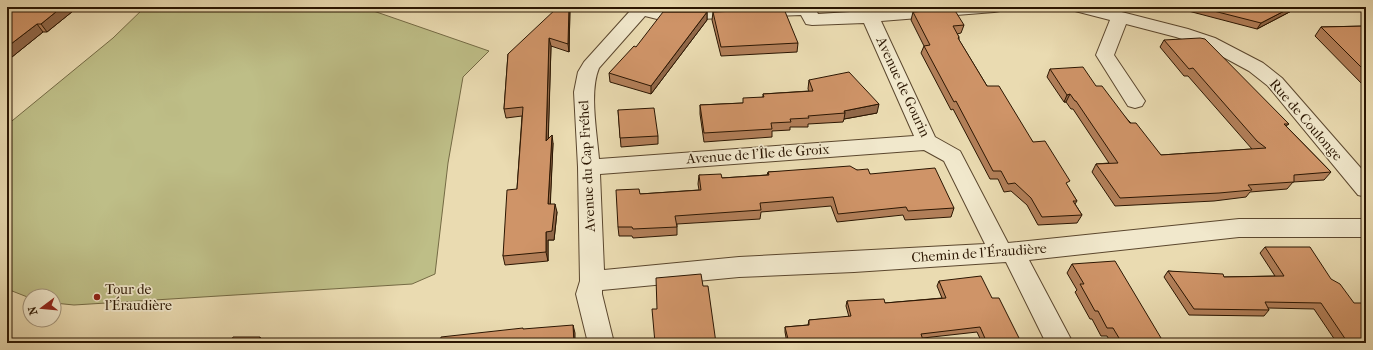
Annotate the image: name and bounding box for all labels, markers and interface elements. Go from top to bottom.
street label: Avenue de Gourin [872,33,934,140]
street label: Rue de Coulonge [1266,76,1346,164]
street label: Avenue du Cap Fréhel [575,100,599,233]
street label: Avenue de l'Île de Groix [685,139,831,168]
street label: Chemin de l'Éraudière [911,239,1047,266]
place label: Tour de l'Éraudière [104,281,172,314]
north arrow [22,288,62,328]
marker: Tour de l'Éraudière [92,292,102,302]
text: N [25,304,40,316]

